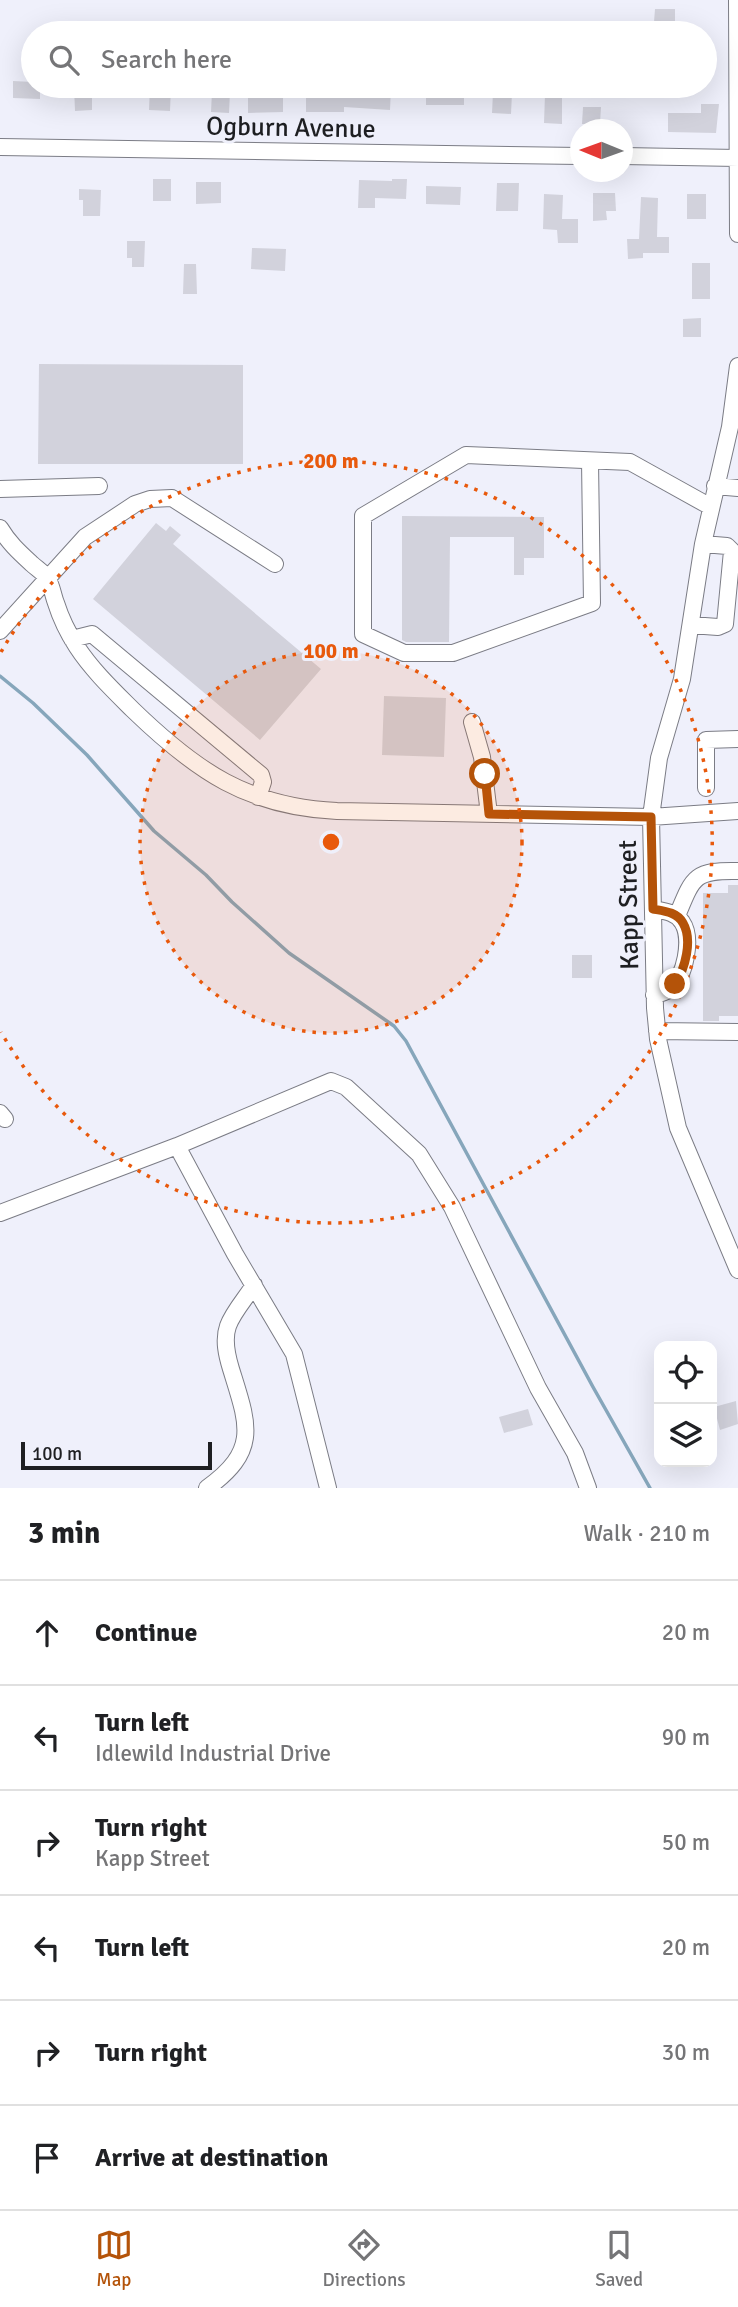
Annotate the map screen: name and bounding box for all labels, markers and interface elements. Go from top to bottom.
search box [21,21,717,98]
icon: search [45,41,83,79]
text: Search here [101,44,232,76]
street label: Ogburn Avenue [206,111,376,145]
north arrow [570,119,633,182]
text: 200 m [303,448,359,474]
text: 100 m [303,638,359,664]
route start [469,758,500,789]
centre of rings [319,830,343,854]
street label: Kapp Street [612,840,646,970]
route end [659,968,690,999]
map controls [654,1341,717,1467]
button: locate [654,1341,717,1404]
button: layers [654,1404,717,1467]
scale bar [21,1439,212,1471]
text: 100 m [32,1442,82,1466]
text: 3 min [28,1515,100,1552]
text: Walk · 210 m [584,1519,710,1548]
icon: ahead [28,1614,66,1652]
text: Continue [95,1617,197,1649]
text: 20 m [662,1618,710,1647]
text: Turn left [95,1707,189,1739]
icon: left [28,1719,66,1757]
text: 90 m [662,1723,710,1752]
text: Idlewild Industrial Drive [95,1739,331,1768]
text: Turn right [95,1812,207,1844]
icon: right [28,1824,66,1862]
text: 50 m [662,1828,710,1857]
text: Kapp Street [95,1844,210,1873]
icon: left [28,1929,66,1967]
text: Turn left [95,1932,189,1964]
text: 20 m [662,1933,710,1962]
icon: right [28,2034,66,2072]
text: Turn right [95,2037,207,2069]
text: 30 m [662,2038,710,2067]
icon: arrive [28,2139,66,2177]
text: Arrive at destination [95,2142,328,2174]
tab: Map [95,2226,133,2292]
tab: Directions [323,2226,406,2292]
tab: Saved [595,2226,643,2292]

